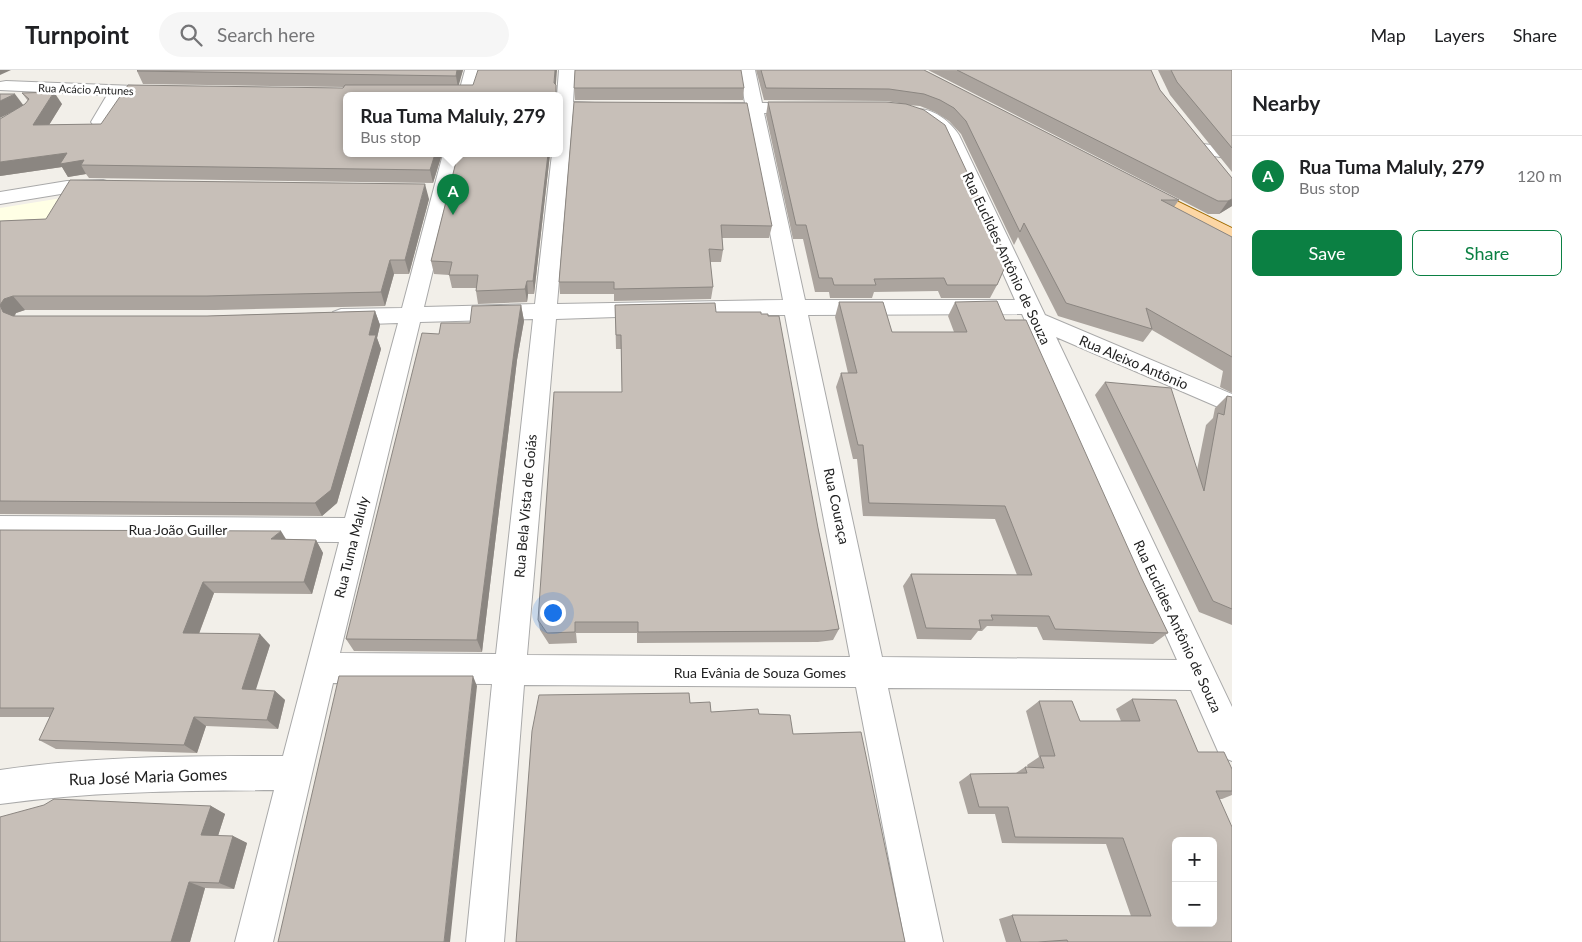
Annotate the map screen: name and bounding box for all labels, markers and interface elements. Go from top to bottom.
search box [159,12,509,57]
text: Turnpoint [25,20,129,49]
icon: search [177,21,205,49]
text: Search here [217,23,315,46]
text: Map [1370,24,1406,46]
text: Layers [1434,24,1485,46]
text: Share [1513,24,1557,46]
street label: Rua Acácio Antunes [38,81,134,97]
text: Nearby [1252,90,1320,115]
popup [343,92,563,157]
text: Rua Tuma Maluly, 279 [360,104,546,127]
text: Bus stop [360,127,421,146]
text: Rua Tuma Maluly, 279 [1299,155,1485,178]
text: A [1262,166,1274,185]
text: 120 m [1517,166,1562,185]
street label: Rua Euclides Antônio de Souza [959,169,1055,347]
pin: A [437,174,469,215]
text: Bus stop [1299,178,1360,197]
button: Save [1252,230,1402,276]
button: Share [1412,230,1562,276]
street label: Rua Aleixo Antônio [1077,331,1191,393]
street label: Rua Bela Vista de Goiás [510,433,540,579]
street label: Rua Couraça [821,466,853,546]
street label: Rua Tuma Maluly [330,494,372,600]
street label: Rua João Guiller [129,521,227,538]
street label: Rua Euclides Antônio de Souza [1130,537,1226,715]
your location [540,600,566,626]
street label: Rua Evânia de Souza Gomes [674,664,846,681]
street label: Rua José Maria Gomes [68,764,228,788]
map controls [1172,837,1217,927]
button: + [1172,837,1217,882]
button: − [1172,882,1217,927]

